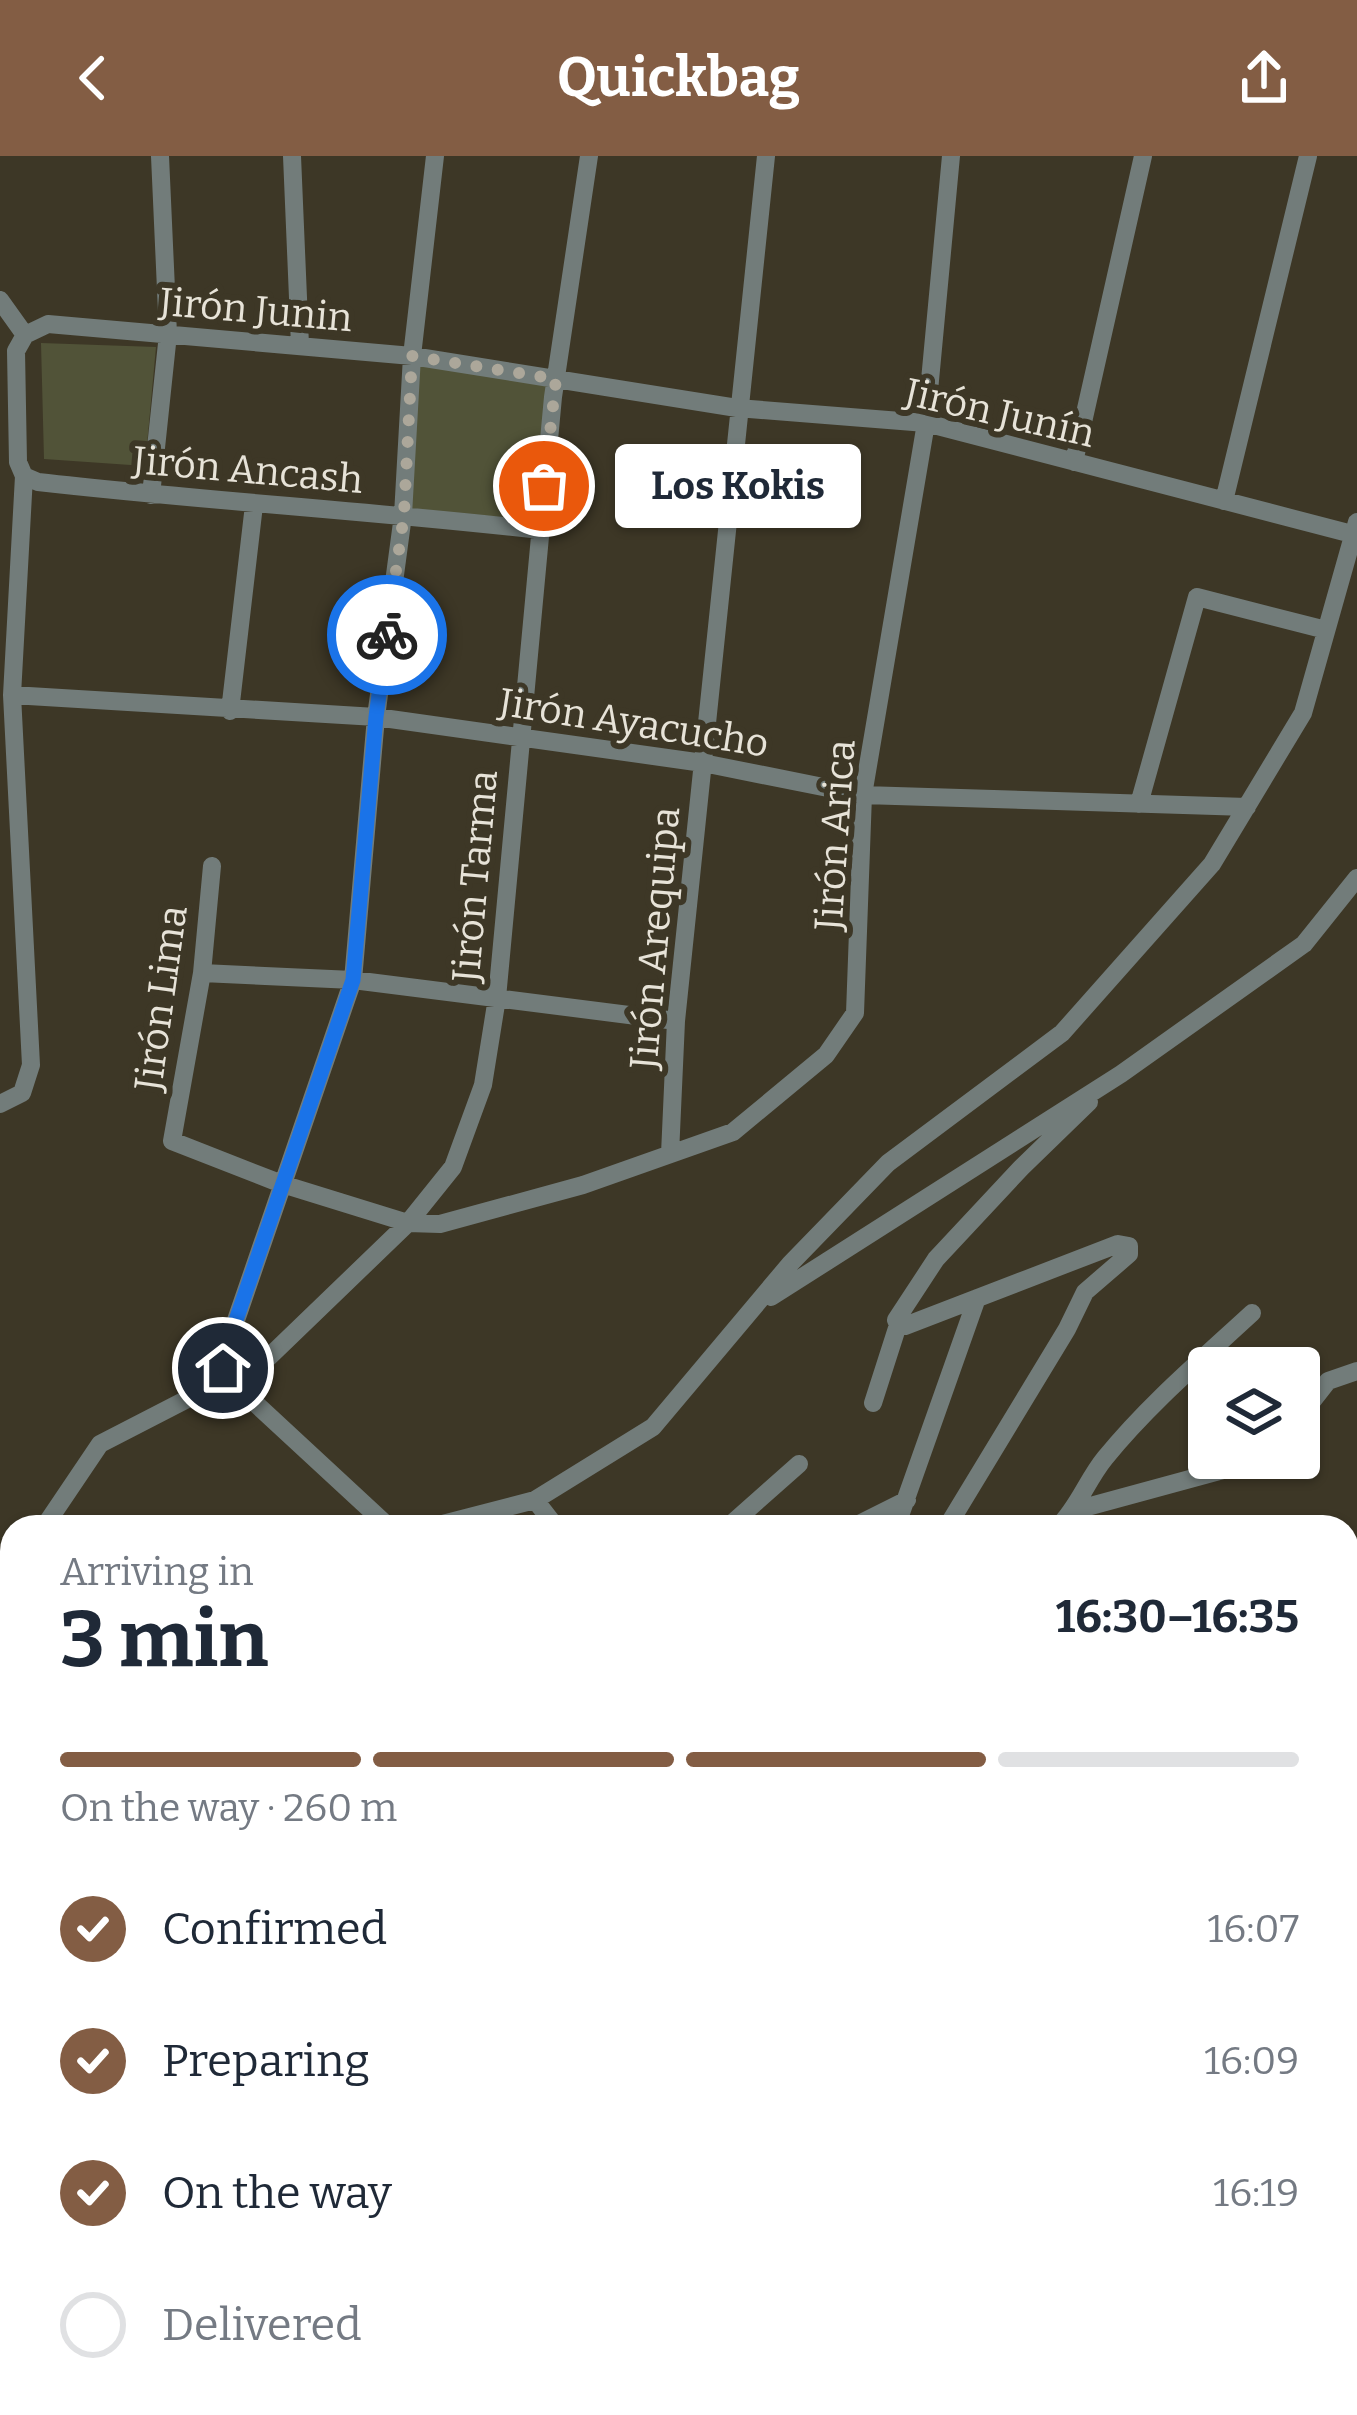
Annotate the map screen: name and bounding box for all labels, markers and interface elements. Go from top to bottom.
icon: back [60,45,126,111]
icon: share [1231,45,1297,111]
text: Quickbag [557,46,800,110]
street label: Jirón Junin [157,279,355,341]
street label: Jirón Junín [899,369,1099,457]
pin [493,435,595,537]
street label: Jirón Ancash [130,437,365,503]
callout: Los Kokis [616,444,862,528]
icon: bag [511,453,577,519]
text: Los Kokis [651,463,825,509]
courier [327,575,447,695]
icon: bike [354,602,420,668]
street label: Jirón Ayacucho [495,679,772,767]
street label: Jirón Arica [805,738,865,933]
street label: Jirón Tarma [443,768,507,985]
street label: Jirón Arequipa [621,805,689,1072]
street label: Jirón Lima [125,902,197,1095]
pin [172,1317,274,1419]
icon: home [190,1335,256,1401]
map controls [1188,1347,1320,1479]
button: layers [1188,1347,1320,1479]
text: Arriving in [60,1549,254,1595]
text: 16:30–16:35 [1056,1590,1299,1644]
text: 3 min [60,1593,268,1687]
text: On the way · 260 m [60,1785,397,1831]
icon: check [60,1896,126,1962]
text: Confirmed [162,1902,387,1956]
text: 16:07 [1207,1906,1299,1952]
icon: check [60,2028,126,2094]
text: Preparing [162,2034,370,2088]
text: 16:09 [1204,2038,1299,2084]
icon: check [60,2160,126,2226]
text: On the way [162,2166,392,2220]
text: 16:19 [1213,2170,1299,2216]
text: Delivered [162,2298,362,2352]

